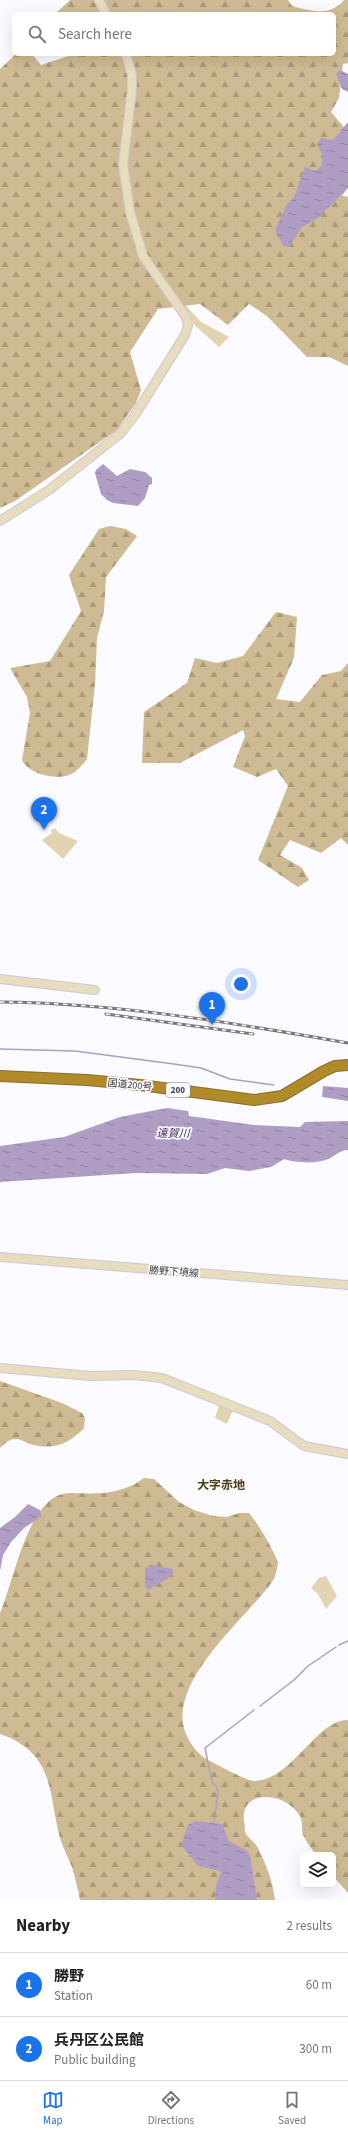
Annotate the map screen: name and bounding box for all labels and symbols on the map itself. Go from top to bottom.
pin: 2 [31,797,57,830]
your location [231,974,251,994]
pin: 1 [199,992,225,1025]
street label: 国道200号 [107,1076,153,1094]
road number: 200 [166,1083,190,1097]
water label: 遠賀川 [156,1126,191,1141]
street label: 勝野下境線 [149,1263,199,1281]
district label: 大字赤地 [197,1477,245,1494]

